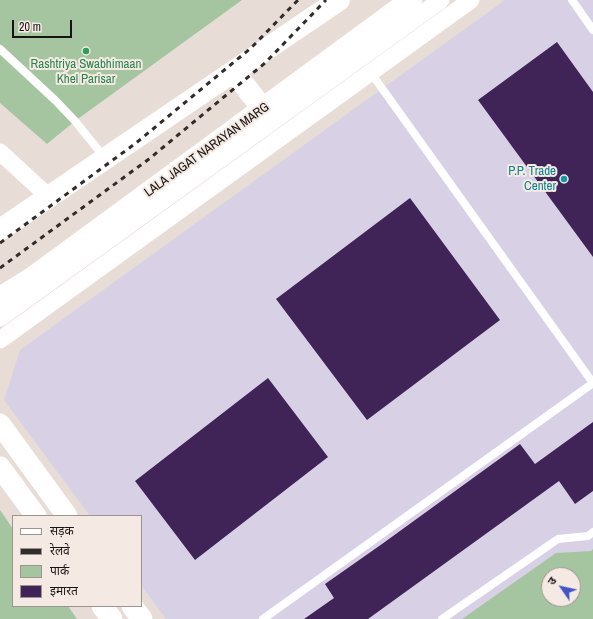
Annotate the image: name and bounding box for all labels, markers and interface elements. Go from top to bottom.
scale bar [14,12,74,38]
text: 20 m [19,19,41,35]
marker: Rashtriya Swabhimaan Khel Parisar [81,46,91,56]
place label: Rashtriya Swabhimaan Khel Parisar [31,57,141,88]
street label: LALA JAGAT NARAYAN MARG [142,99,272,201]
place label: P.P. Trade Center [508,164,556,195]
marker: P.P. Trade Center [559,174,569,184]
legend [12,515,142,607]
text: सड़क [50,523,74,539]
text: रेलवे [50,543,70,559]
text: पार्क [50,563,69,579]
north arrow [541,567,581,607]
text: उ [544,574,559,587]
text: इमारत [50,583,78,599]

